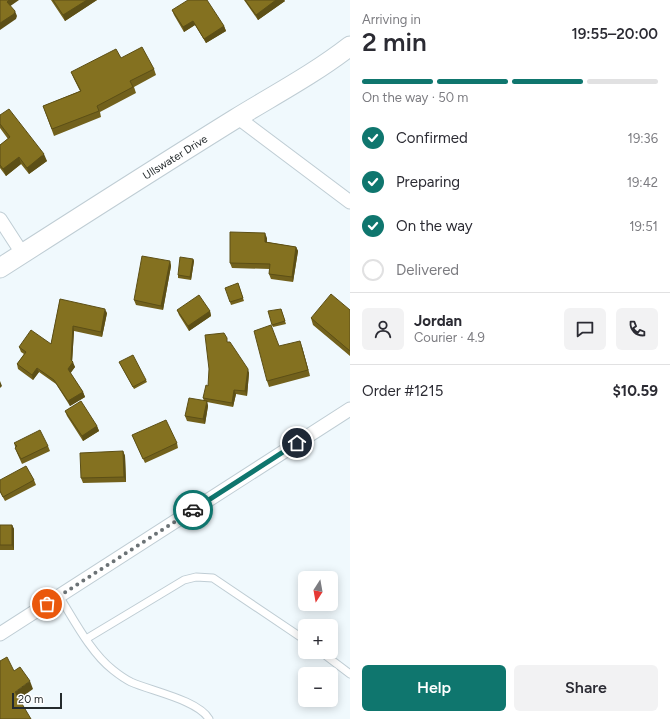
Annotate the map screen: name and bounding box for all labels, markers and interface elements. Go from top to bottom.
text: Arriving in [362,12,421,27]
text: 19:55–20:00 [571,25,658,43]
text: 2 min [362,26,427,58]
text: On the way · 50 m [362,90,468,105]
icon: check [362,127,384,149]
text: Confirmed [396,129,468,147]
text: 19:36 [628,131,658,146]
street label: Ullswater Drive [141,132,210,183]
icon: check [362,171,384,193]
text: Preparing [396,173,460,191]
text: 19:42 [627,175,658,190]
icon: check [362,215,384,237]
text: On the way [396,217,473,235]
text: 19:51 [629,219,658,234]
text: Delivered [396,261,459,279]
button: person [362,308,404,350]
button: chat [564,308,606,350]
button: phone [616,308,658,350]
text: Jordan [414,312,462,330]
text: Courier · 4.9 [414,330,485,345]
text: Order #1215 [362,382,443,400]
text: $10.59 [613,382,658,400]
pin [280,426,314,460]
icon: home [286,432,308,454]
courier [173,490,213,530]
icon: car [182,499,204,521]
north arrow [298,571,338,611]
map controls [298,571,338,707]
pin [30,587,64,621]
icon: bag [36,593,58,615]
button: + [298,619,338,659]
button: Help [362,665,506,711]
button: Share [514,665,658,711]
button: − [298,667,338,707]
scale bar [12,691,62,710]
text: 20 m [18,693,43,706]

